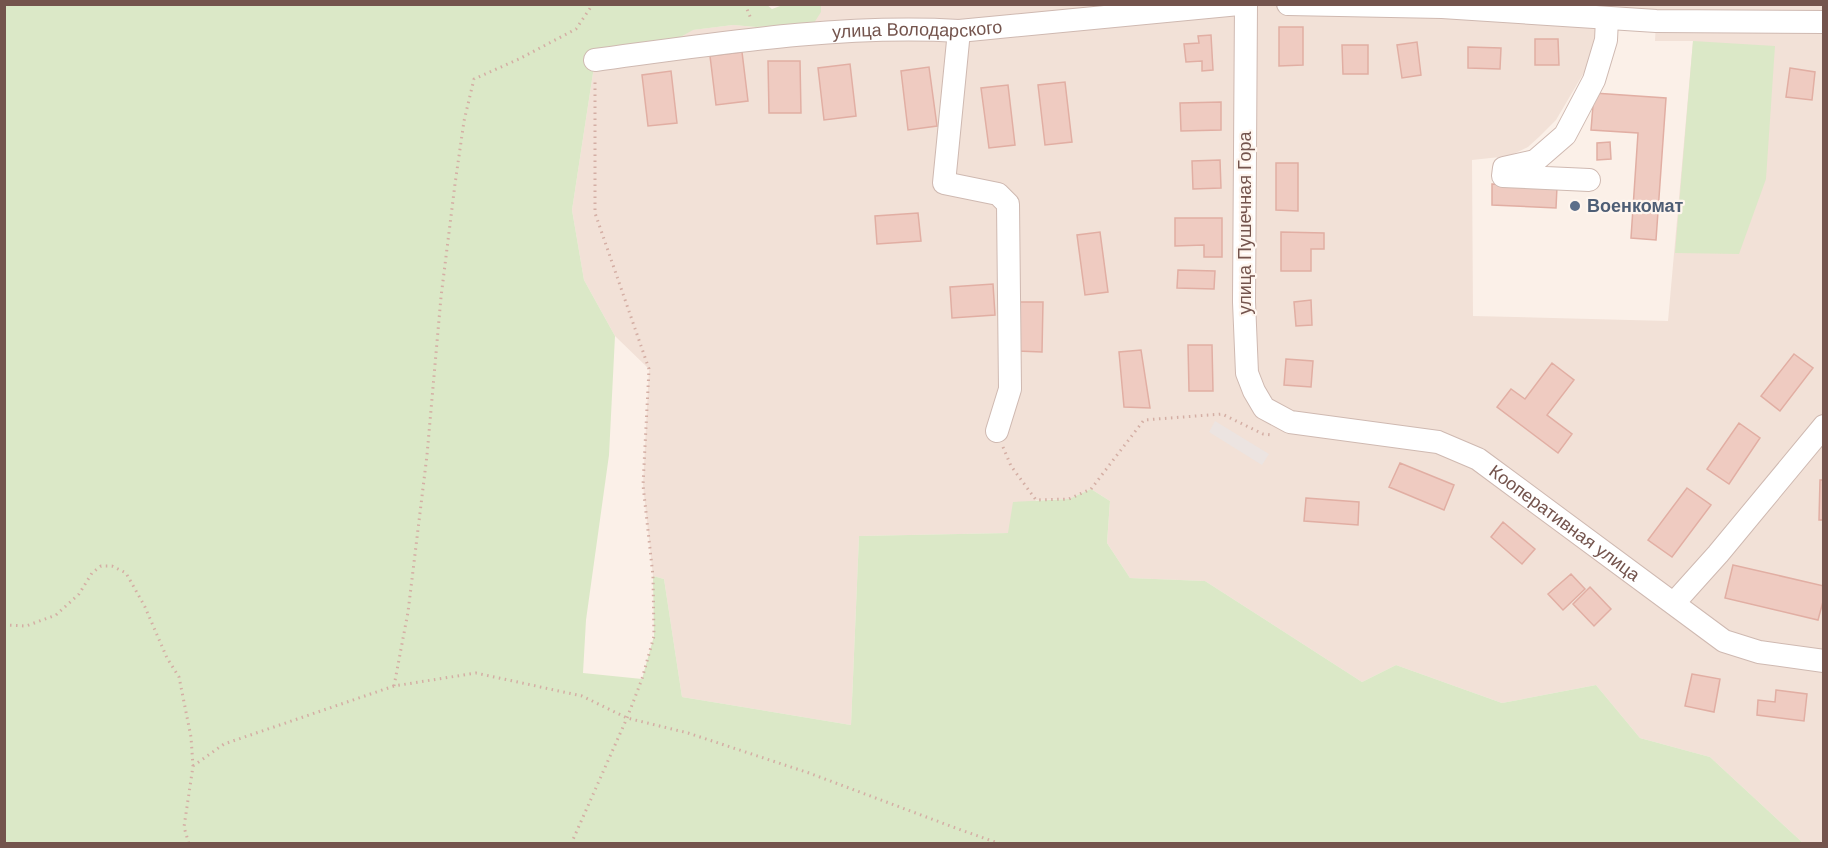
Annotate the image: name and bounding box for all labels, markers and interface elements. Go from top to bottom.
street label: улица Володарского [832,17,1003,42]
street label: улица Пушечная Гора [1235,131,1255,314]
place label: Военкомат [1587,196,1683,216]
marker: Военкомат [1568,199,1582,213]
street label: Кооперативная улица [1485,461,1644,586]

